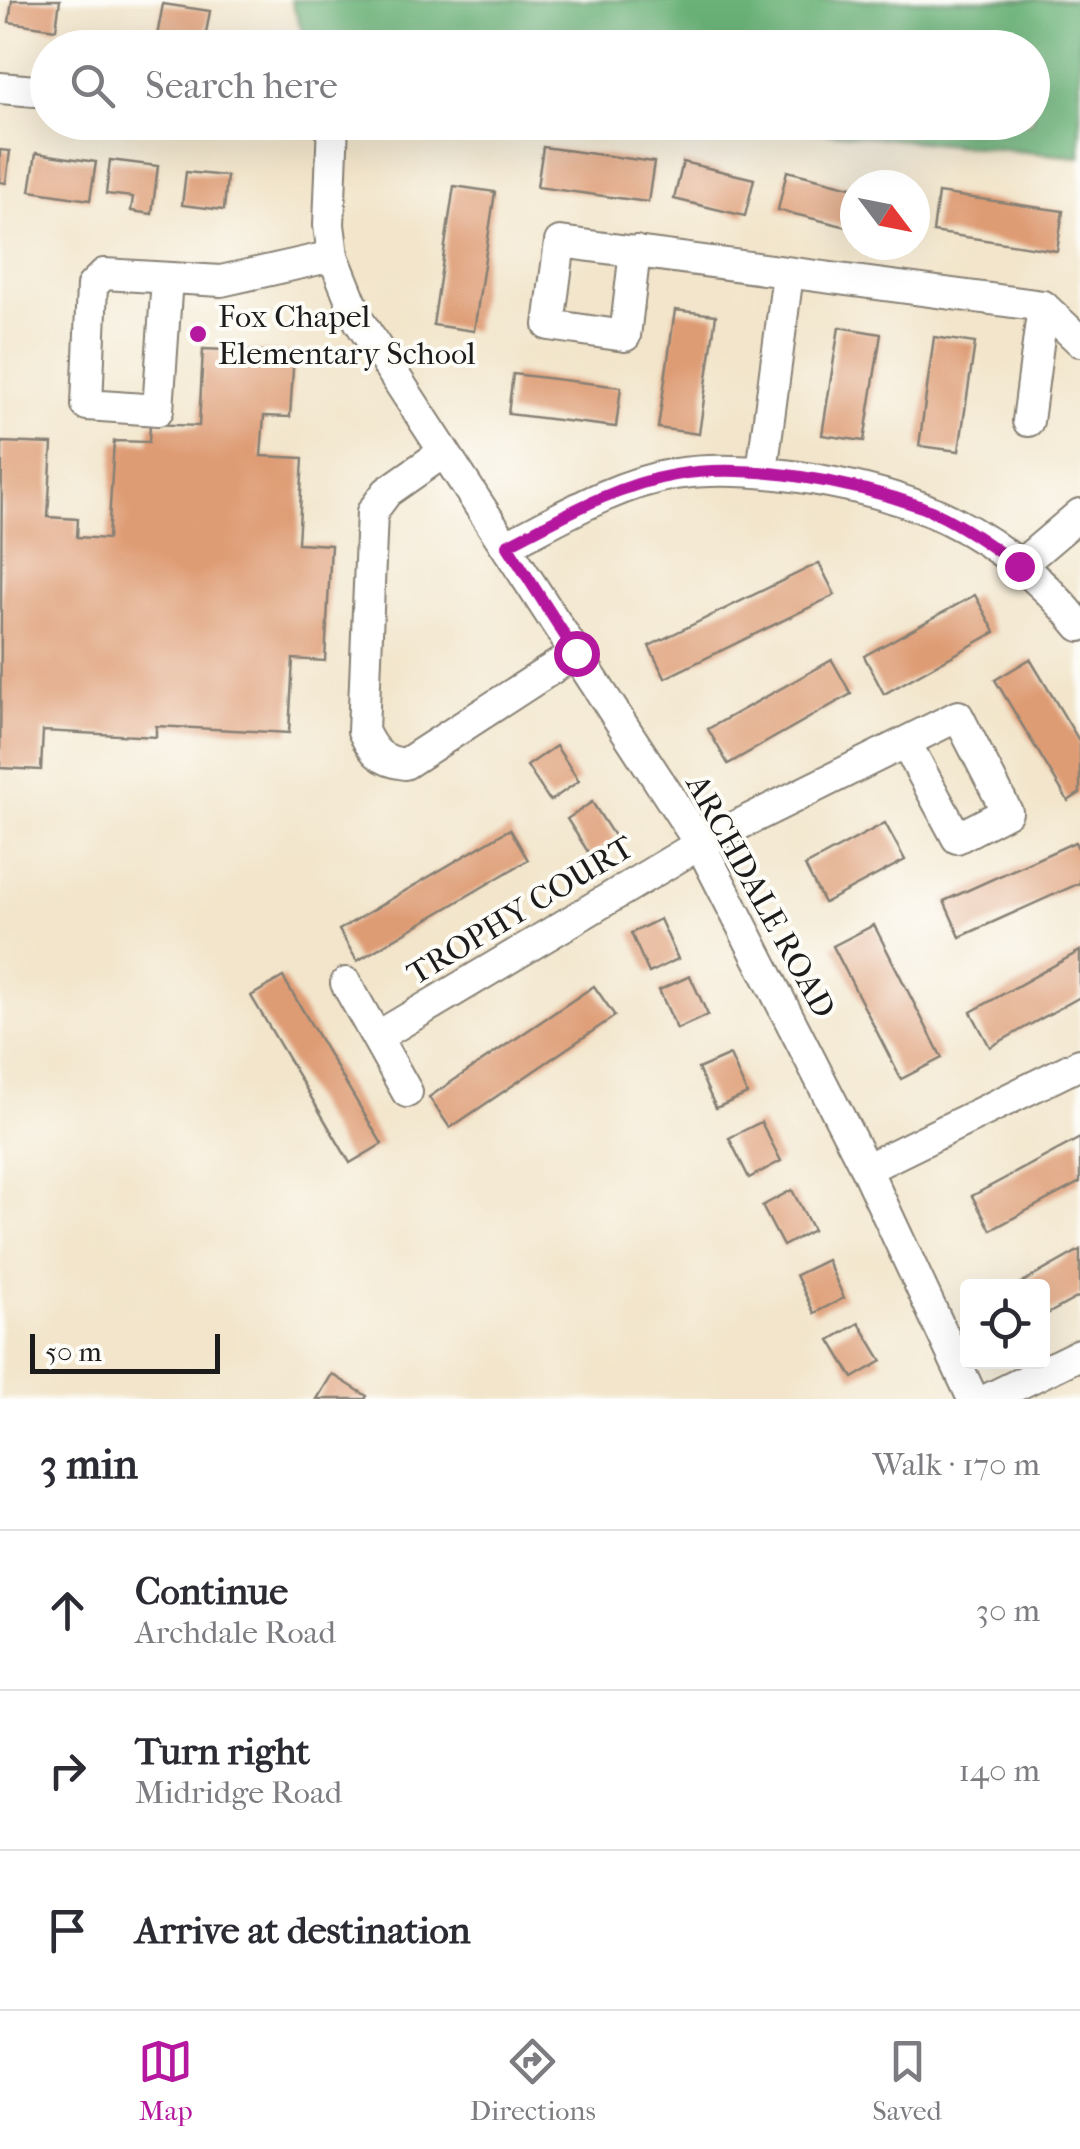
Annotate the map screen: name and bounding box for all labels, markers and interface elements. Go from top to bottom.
search box [30,30,1050,140]
icon: search [65,58,120,113]
text: Search here [145,63,338,108]
north arrow [840,170,930,260]
place label: Fox Chapel Elementary School [218,298,476,372]
marker: Fox Chapel Elementary School [187,323,209,345]
route end [997,544,1043,590]
route start [554,631,600,677]
street label: ARCHDALE ROAD [677,767,843,1024]
street label: TROPHY COURT [400,828,640,993]
map controls [960,1279,1050,1369]
button: locate [960,1279,1050,1369]
scale bar [30,1329,220,1374]
text: 50 m [45,1335,102,1368]
text: 3 min [40,1440,138,1489]
text: Walk · 170 m [873,1446,1040,1483]
text: Continue [135,1569,288,1614]
icon: ahead [40,1583,95,1638]
text: 30 m [976,1592,1040,1629]
text: Archdale Road [135,1614,336,1651]
text: Turn right [135,1729,310,1774]
icon: right [40,1743,95,1798]
text: 140 m [959,1752,1040,1789]
text: Midridge Road [135,1774,342,1811]
icon: arrive [40,1903,95,1958]
text: Arrive at destination [135,1908,471,1953]
tab: Map [138,2034,193,2127]
tab: Directions [470,2034,596,2127]
tab: Saved [872,2034,942,2127]

